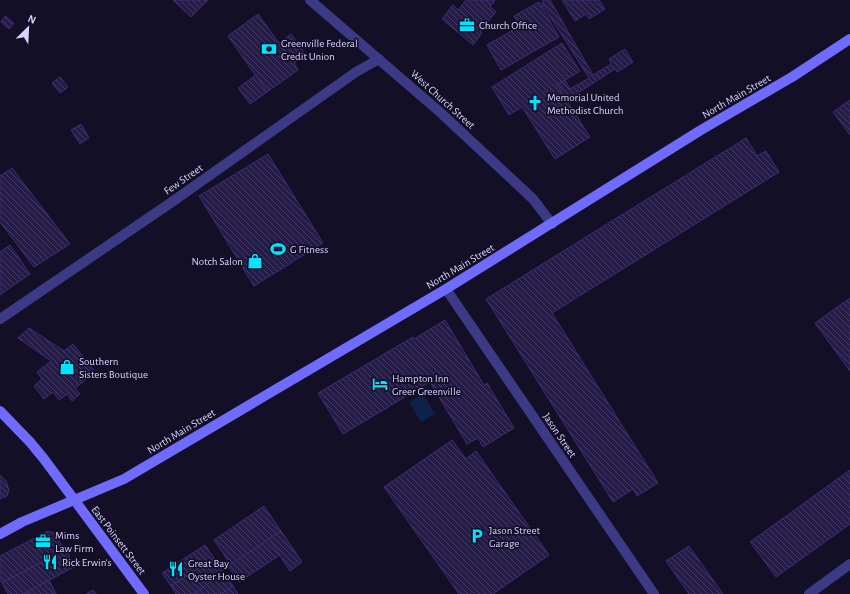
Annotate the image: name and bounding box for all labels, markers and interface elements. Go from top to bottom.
north arrow [8,8,48,48]
text: N [26,13,38,26]
office icon: Church Office [458,16,476,34]
place label: Church Office [479,20,537,31]
place label: Greenville Federal Credit Union [281,38,358,62]
bank icon: Greenville Federal Credit Union [260,40,278,58]
street label: West Church Street [409,68,477,131]
street label: North Main Street [700,72,773,120]
place label: Memorial United Methodist Church [547,92,623,116]
church icon: Memorial United Methodist Church [526,94,544,112]
street label: Few Street [162,162,205,197]
sports icon: G Fitness [269,240,287,258]
street label: North Main Street [424,242,496,291]
place label: G Fitness [290,244,328,255]
shop icon: Notch Salon [246,252,264,270]
place label: Notch Salon [191,256,243,267]
place label: Southern Sisters Boutique [79,356,148,380]
shop icon: Southern Sisters Boutique [58,358,76,376]
place label: Hampton Inn Greer Greenville [392,373,461,397]
hotel icon: Hampton Inn Greer Greenville [371,375,389,393]
street label: North Main Street [145,407,217,456]
street label: Jason Street [541,411,579,460]
street label: East Poinsett Street [89,504,148,577]
place label: Jason Street Garage [489,525,541,549]
parking icon: Jason Street Garage [468,527,486,545]
place label: Mims Law Firm [55,530,94,554]
office icon: Mims Law Firm [34,532,52,550]
restaurant icon: Rick Erwin's [41,553,59,571]
place label: Rick Erwin's [62,557,112,568]
place label: Great Bay Oyster House [188,558,245,582]
restaurant icon: Great Bay Oyster House [167,560,185,578]

